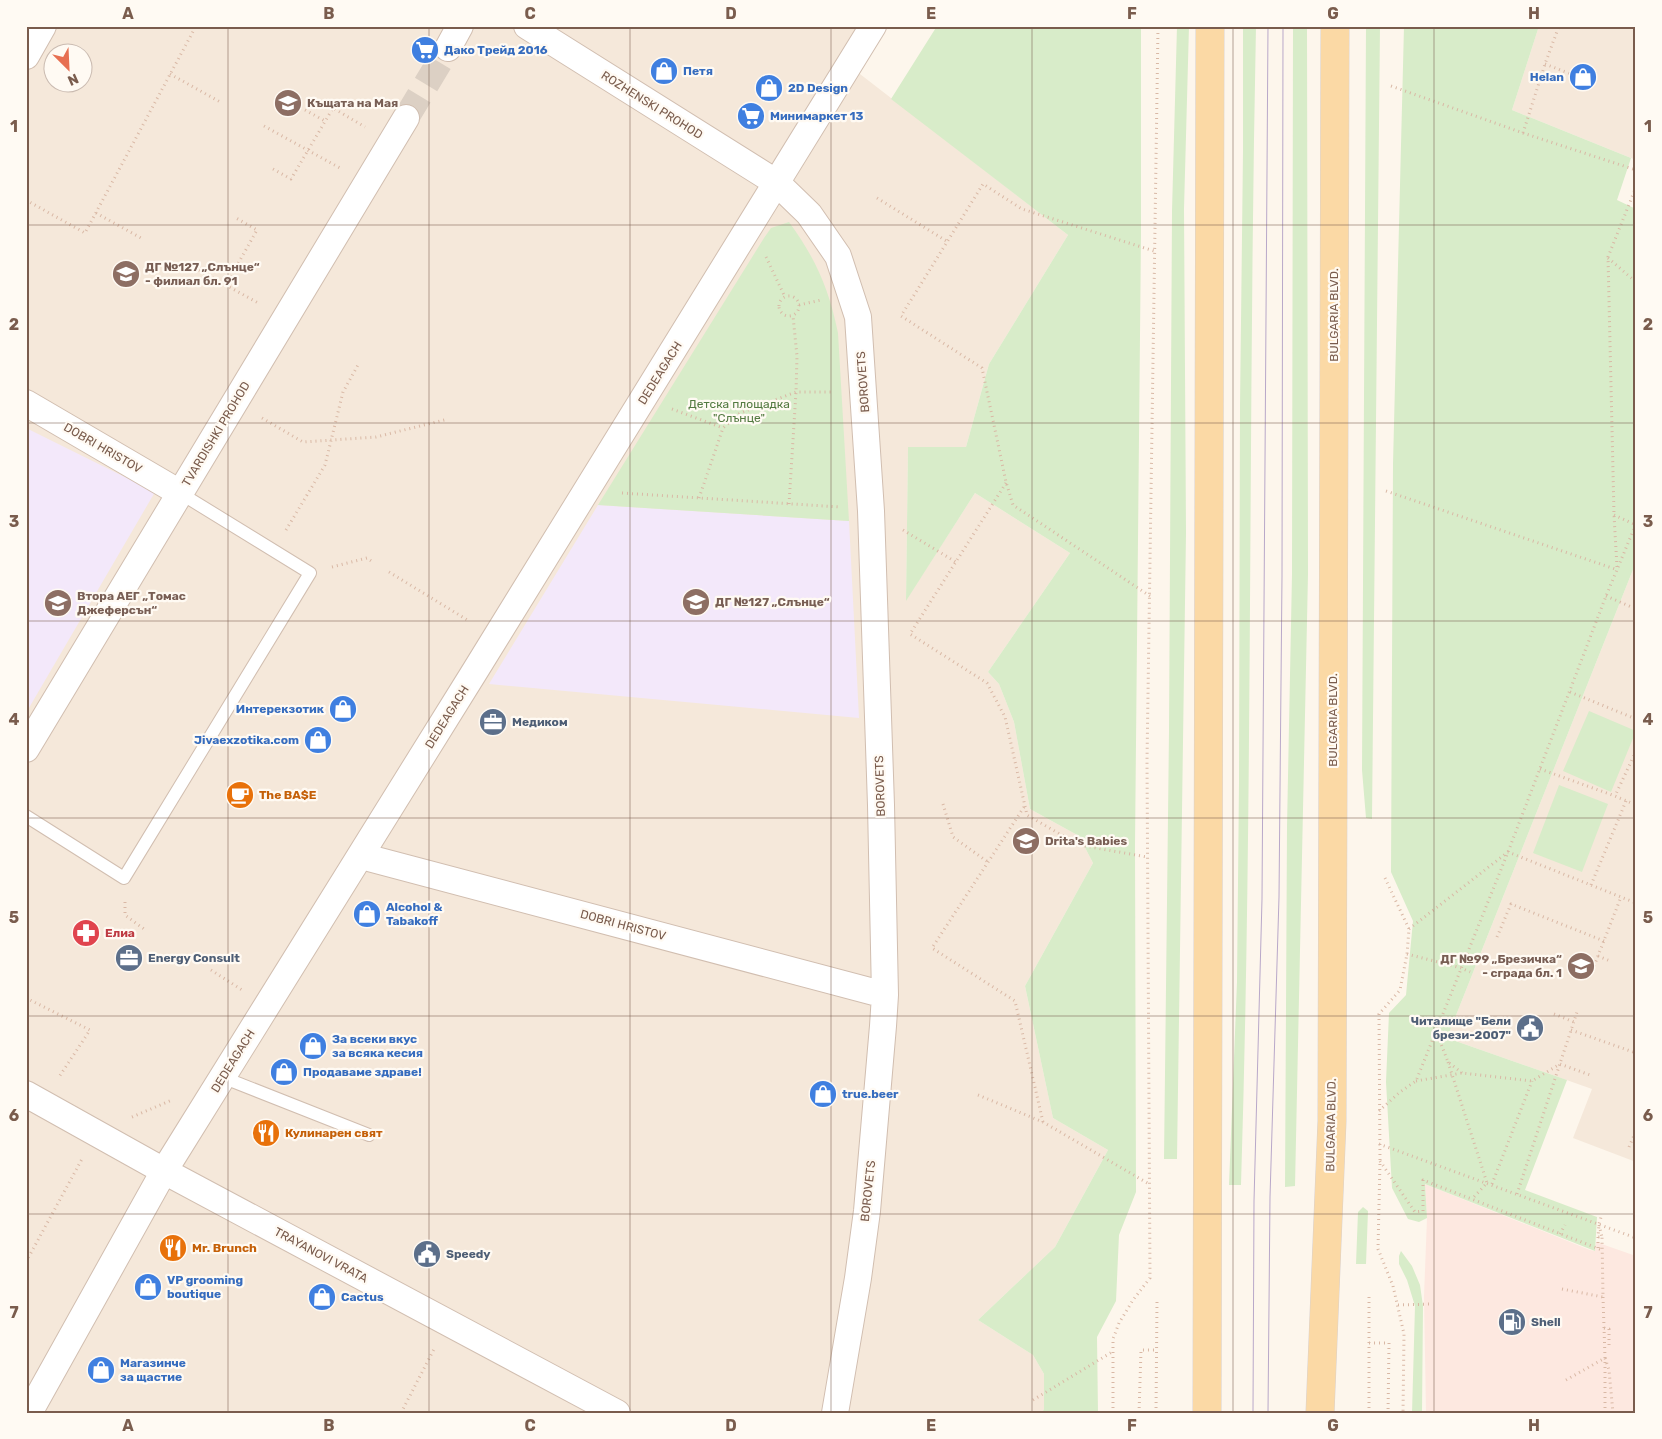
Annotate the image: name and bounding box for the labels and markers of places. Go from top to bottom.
supermarket icon: Дако Трейд 2016 [410,35,440,65]
place label: Дако Трейд 2016 [444,43,548,57]
shop icon: Петя [649,56,679,86]
shop icon: Helan [1568,62,1598,92]
place label: Петя [683,64,713,78]
place label: Helan [1530,70,1564,84]
shop icon: 2D Design [754,73,784,103]
place label: 2D Design [788,81,848,95]
school or university icon: Къщата на Мая [273,88,303,118]
place label: Къщата на Мая [307,96,398,110]
supermarket icon: Минимаркет 13 [736,101,766,131]
place label: Минимаркет 13 [770,109,863,123]
school or university icon: ДГ №127 „Слънце“ - филиал бл. 91 [111,259,141,289]
place label: ДГ №127 „Слънце“ - филиал бл. 91 [145,260,260,288]
school or university icon: ДГ №127 „Слънце“ [681,587,711,617]
school or university icon: Втора АЕГ „Томас Джеферсън“ [43,588,73,618]
place label: Втора АЕГ „Томас Джеферсън“ [77,589,186,617]
place label: ДГ №127 „Слънце“ [715,595,830,609]
shop icon: Интерекзотик [328,694,358,724]
place label: Интерекзотик [236,702,325,716]
office icon: Медиком [478,707,508,737]
place label: Медиком [512,715,568,729]
shop icon: Jivaexzotika.com [303,725,333,755]
place label: Jivaexzotika.com [194,733,299,747]
cafe icon: The BA$E [225,780,255,810]
place label: The BA$E [259,788,317,802]
school or university icon: Drita's Babies [1011,826,1041,856]
place label: Drita's Babies [1045,834,1127,848]
shop icon: Alcohol & Tabakoff [352,899,382,929]
place label: Alcohol & Tabakoff [386,900,443,928]
pharmacy icon: Елиа [71,918,101,948]
place label: Елиа [105,926,135,940]
office icon: Energy Consult [114,943,144,973]
place label: Energy Consult [148,951,240,965]
school or university icon: ДГ №99 „Брезичка“ - сграда бл. 1 [1566,951,1596,981]
place label: ДГ №99 „Брезичка“ - сграда бл. 1 [1440,952,1562,980]
public building icon: Читалище "Бели брези-2007" [1515,1013,1545,1043]
place label: Читалище "Бели брези-2007" [1411,1014,1511,1042]
shop icon: За всеки вкус за всяка кесия [298,1031,328,1061]
place label: За всеки вкус за всяка кесия [332,1032,423,1060]
shop icon: Продаваме здраве! [269,1057,299,1087]
place label: Продаваме здраве! [303,1065,422,1079]
shop icon: true.beer [808,1079,838,1109]
place label: true.beer [842,1087,899,1101]
restaurant icon: Кулинарен свят [251,1118,281,1148]
place label: Кулинарен свят [285,1126,383,1140]
restaurant icon: Mr. Brunch [158,1233,188,1263]
public building icon: Speedy [412,1239,442,1269]
place label: Mr. Brunch [192,1241,257,1255]
place label: Speedy [446,1247,491,1261]
shop icon: VP grooming boutique [133,1272,163,1302]
place label: VP grooming boutique [167,1273,243,1301]
shop icon: Cactus [307,1282,337,1312]
place label: Cactus [341,1290,384,1304]
fuel station icon: Shell [1497,1307,1527,1337]
place label: Shell [1531,1315,1561,1329]
shop icon: Магазинче за щастие [86,1355,116,1385]
place label: Магазинче за щастие [120,1356,186,1384]

